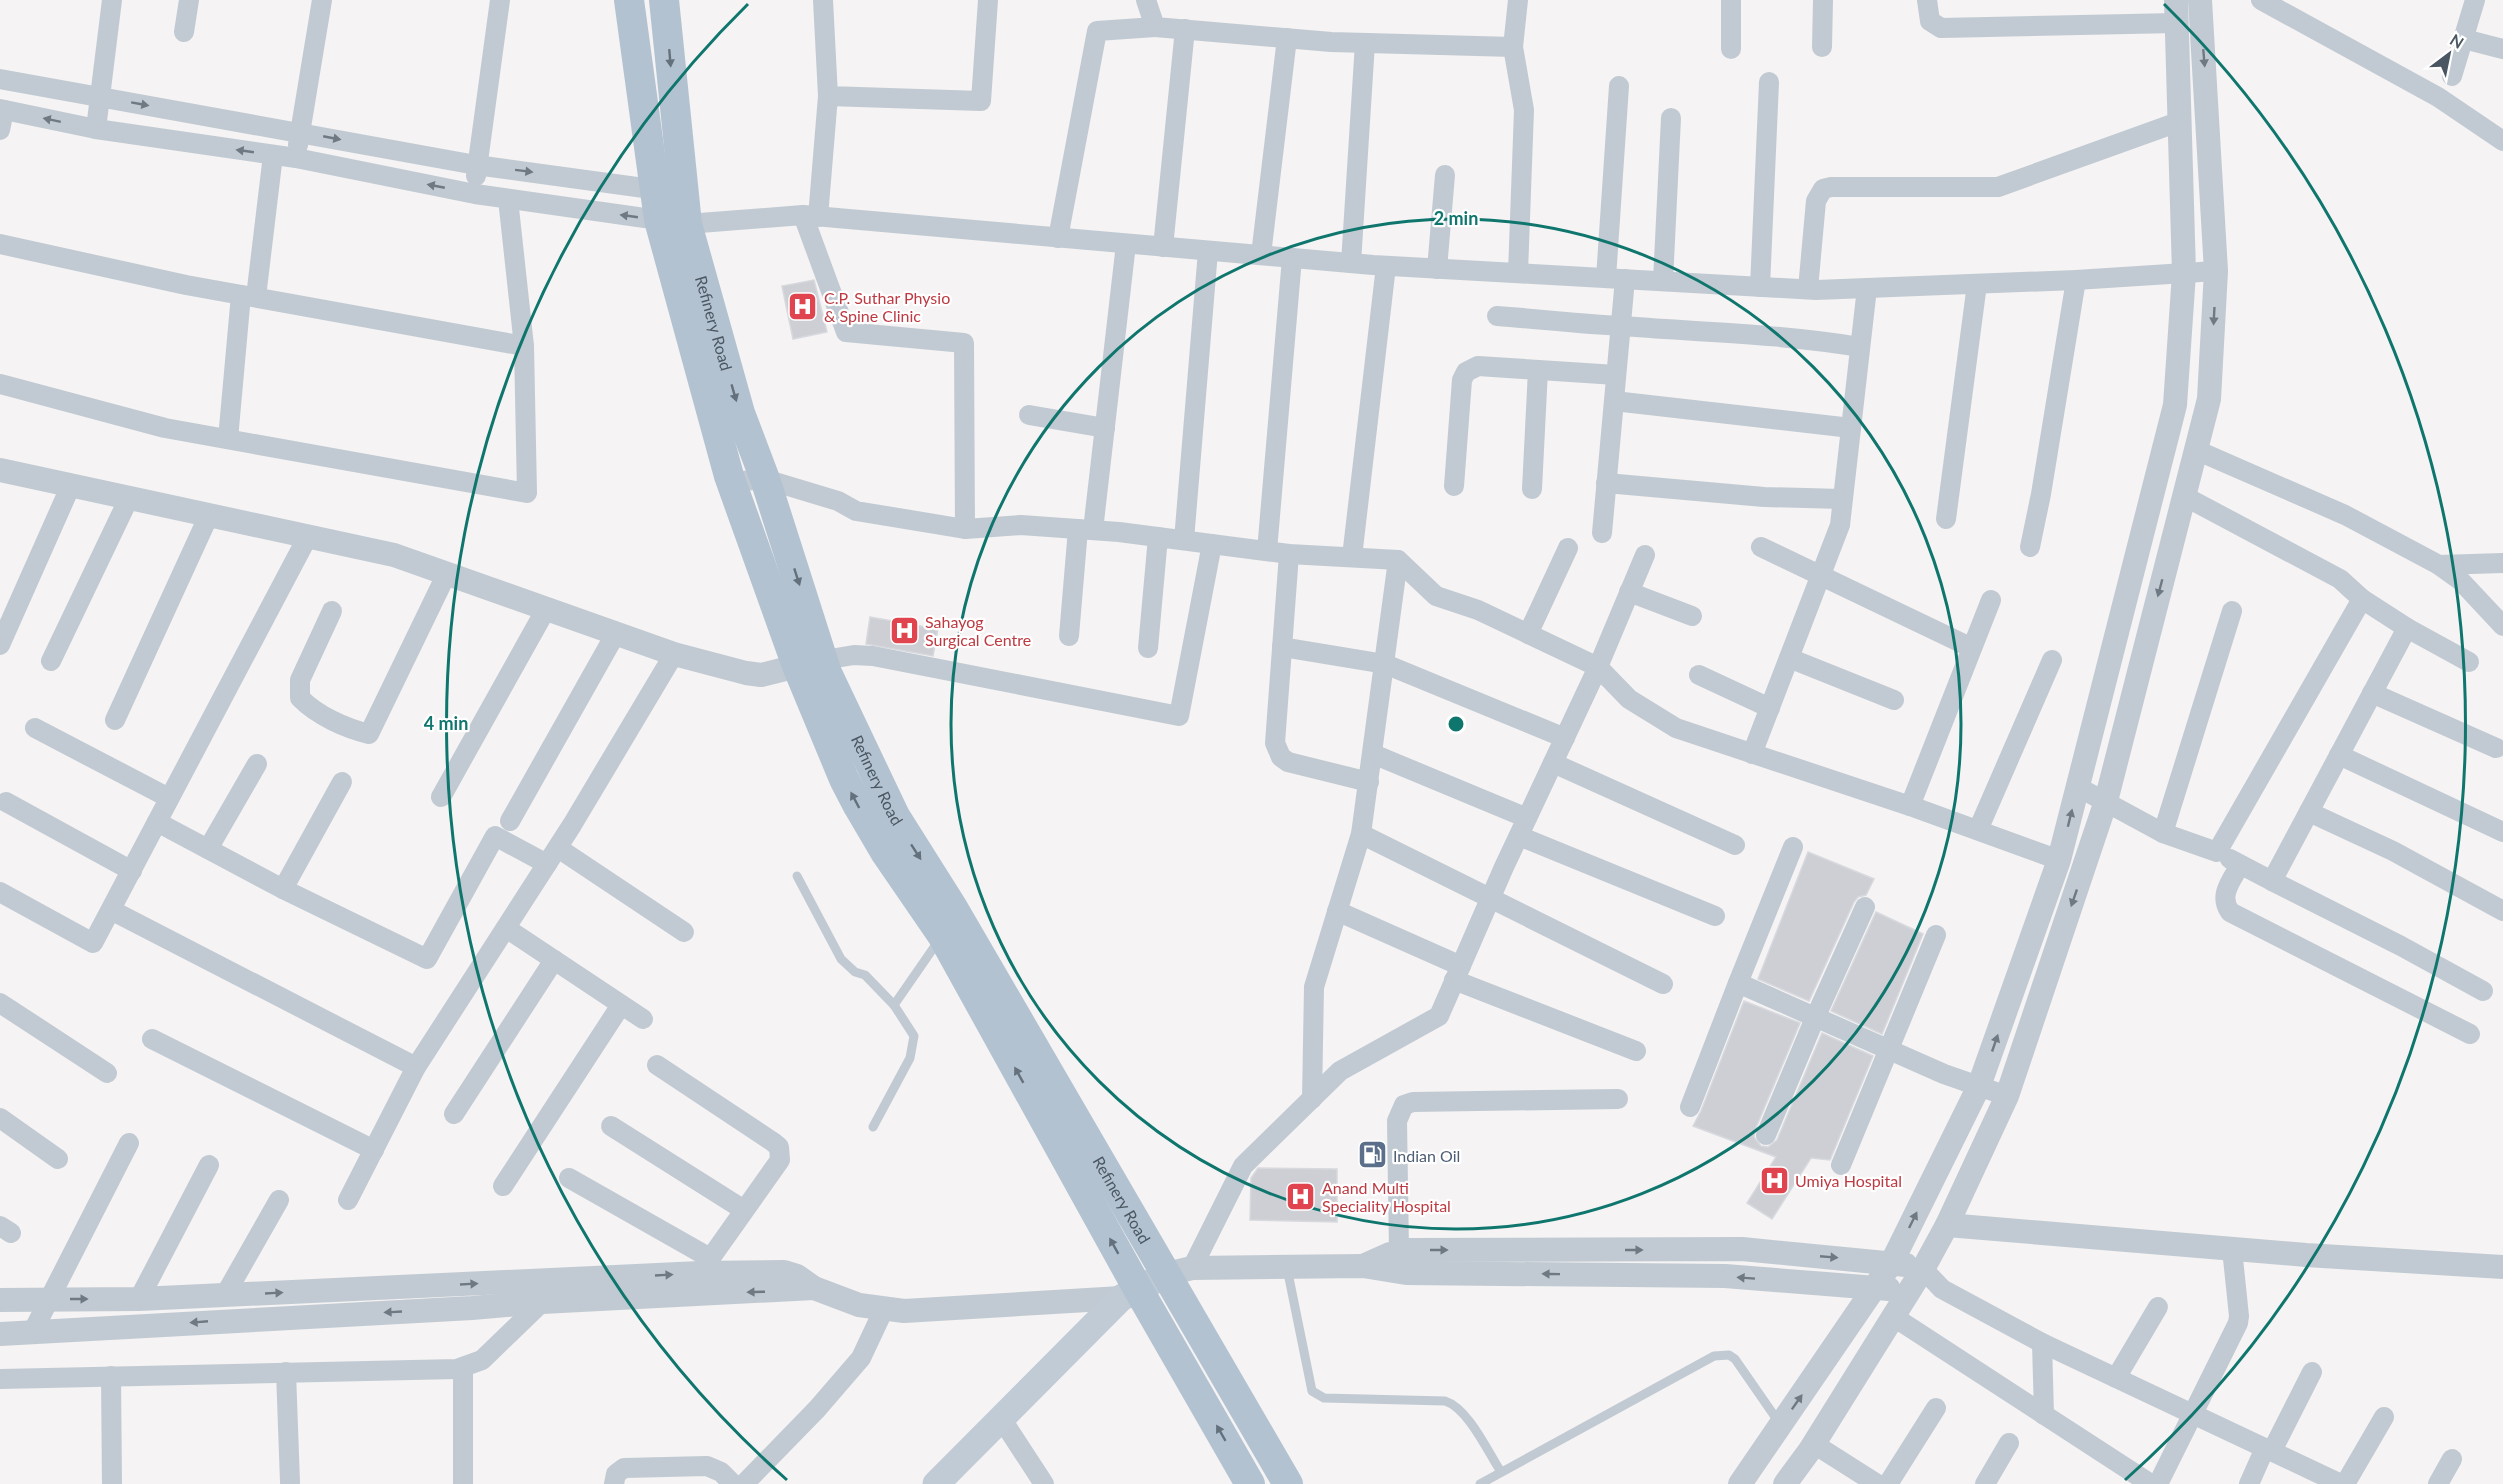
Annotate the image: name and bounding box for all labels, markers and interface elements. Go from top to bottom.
north arrow [2419,24,2479,84]
text: N [2447,30,2467,52]
one-way arrow [665,49,675,68]
one-way arrow [2199,49,2209,68]
one-way arrow [131,100,150,109]
one-way arrow [43,115,62,124]
one-way arrow [323,134,342,143]
one-way arrow [235,147,254,156]
one-way arrow [515,167,534,176]
one-way arrow [427,181,446,190]
text: 2 min [1434,207,1478,229]
one-way arrow [620,211,639,220]
street label: Refinery Road [692,273,737,373]
place label: C.P. Suthar Physio & Spine Clinic [824,288,950,325]
hospital icon: C.P. Suthar Physio & Spine Clinic [787,290,819,322]
one-way arrow [2209,306,2218,325]
one-way arrow [730,384,740,402]
one-way arrow [793,568,802,586]
one-way arrow [2155,580,2164,598]
place label: Sahayog Surgical Centre [925,612,1031,649]
hospital icon: Sahayog Surgical Centre [888,614,920,646]
text: 4 min [424,712,468,734]
centre of rings [1446,714,1466,734]
street label: Refinery Road [848,732,908,829]
one-way arrow [850,791,860,808]
one-way arrow [2066,809,2075,827]
one-way arrow [911,843,922,860]
one-way arrow [2069,889,2079,907]
one-way arrow [1990,1034,2000,1052]
one-way arrow [1014,1066,1024,1083]
fuel station icon: Indian Oil [1356,1139,1388,1171]
place label: Indian Oil [1393,1146,1460,1165]
street label: Refinery Road [1090,1152,1155,1247]
hospital icon: Umiya Hospital [1758,1164,1790,1196]
place label: Umiya Hospital [1795,1171,1902,1190]
place label: Anand Multi Speciality Hospital [1322,1178,1451,1215]
hospital icon: Anand Multi Speciality Hospital [1285,1180,1317,1212]
one-way arrow [1908,1211,1918,1228]
one-way arrow [1108,1238,1119,1254]
one-way arrow [1430,1245,1449,1255]
one-way arrow [1625,1245,1644,1255]
one-way arrow [1820,1252,1839,1262]
one-way arrow [1542,1269,1561,1279]
one-way arrow [654,1271,673,1280]
one-way arrow [1737,1273,1756,1282]
one-way arrow [460,1280,479,1289]
one-way arrow [746,1287,765,1296]
one-way arrow [265,1289,284,1298]
one-way arrow [70,1294,89,1304]
one-way arrow [384,1307,403,1316]
one-way arrow [189,1317,208,1327]
one-way arrow [1791,1394,1803,1410]
one-way arrow [1215,1425,1226,1441]

